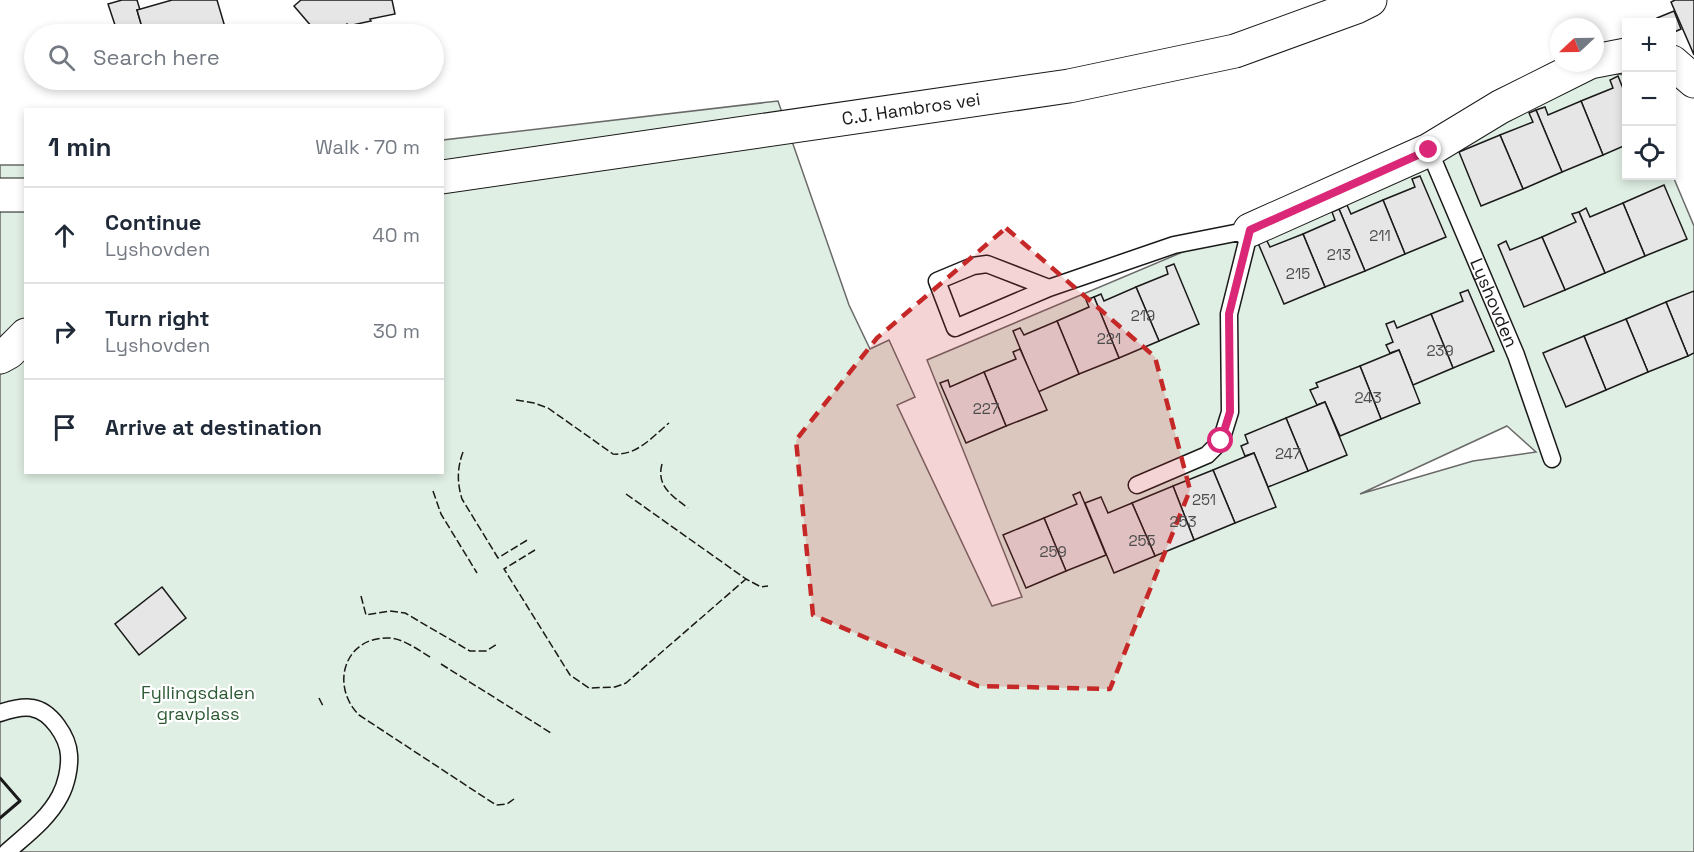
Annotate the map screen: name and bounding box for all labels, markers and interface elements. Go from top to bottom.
north arrow [1550,18,1604,72]
map controls [1622,18,1676,180]
button: + [1622,18,1676,72]
search box [24,24,444,90]
icon: search [45,41,78,74]
text: Search here [93,43,220,71]
button: − [1622,72,1676,126]
street label: C.J. Hambros vei [840,87,982,130]
button: locate [1622,126,1676,180]
text: 1 min [48,130,112,164]
text: Walk · 70 m [315,134,420,160]
route end [1415,136,1441,162]
text: Continue [105,208,201,236]
icon: ahead [48,219,81,252]
text: 40 m [372,222,420,248]
house number: 211 [1369,226,1391,245]
text: Lyshovden [105,236,210,262]
house number: 213 [1327,245,1351,264]
street label: Lyshovden [1465,255,1523,351]
house number: 215 [1286,264,1310,283]
text: Turn right [105,304,210,332]
house number: 219 [1131,306,1155,325]
icon: right [48,315,81,348]
text: 30 m [373,318,420,344]
house number: 221 [1097,329,1121,348]
text: Lyshovden [105,332,210,358]
house number: 239 [1426,341,1454,360]
house number: 243 [1354,388,1382,407]
house number: 227 [973,399,999,418]
icon: arrive [48,411,81,444]
text: Arrive at destination [105,413,322,441]
route start [1207,427,1233,453]
house number: 247 [1275,444,1301,463]
house number: 251 [1192,490,1216,509]
house number: 253 [1169,512,1197,531]
house number: 255 [1128,531,1156,550]
house number: 259 [1039,542,1067,561]
park label: Fyllingsdalen gravplass [141,681,255,725]

